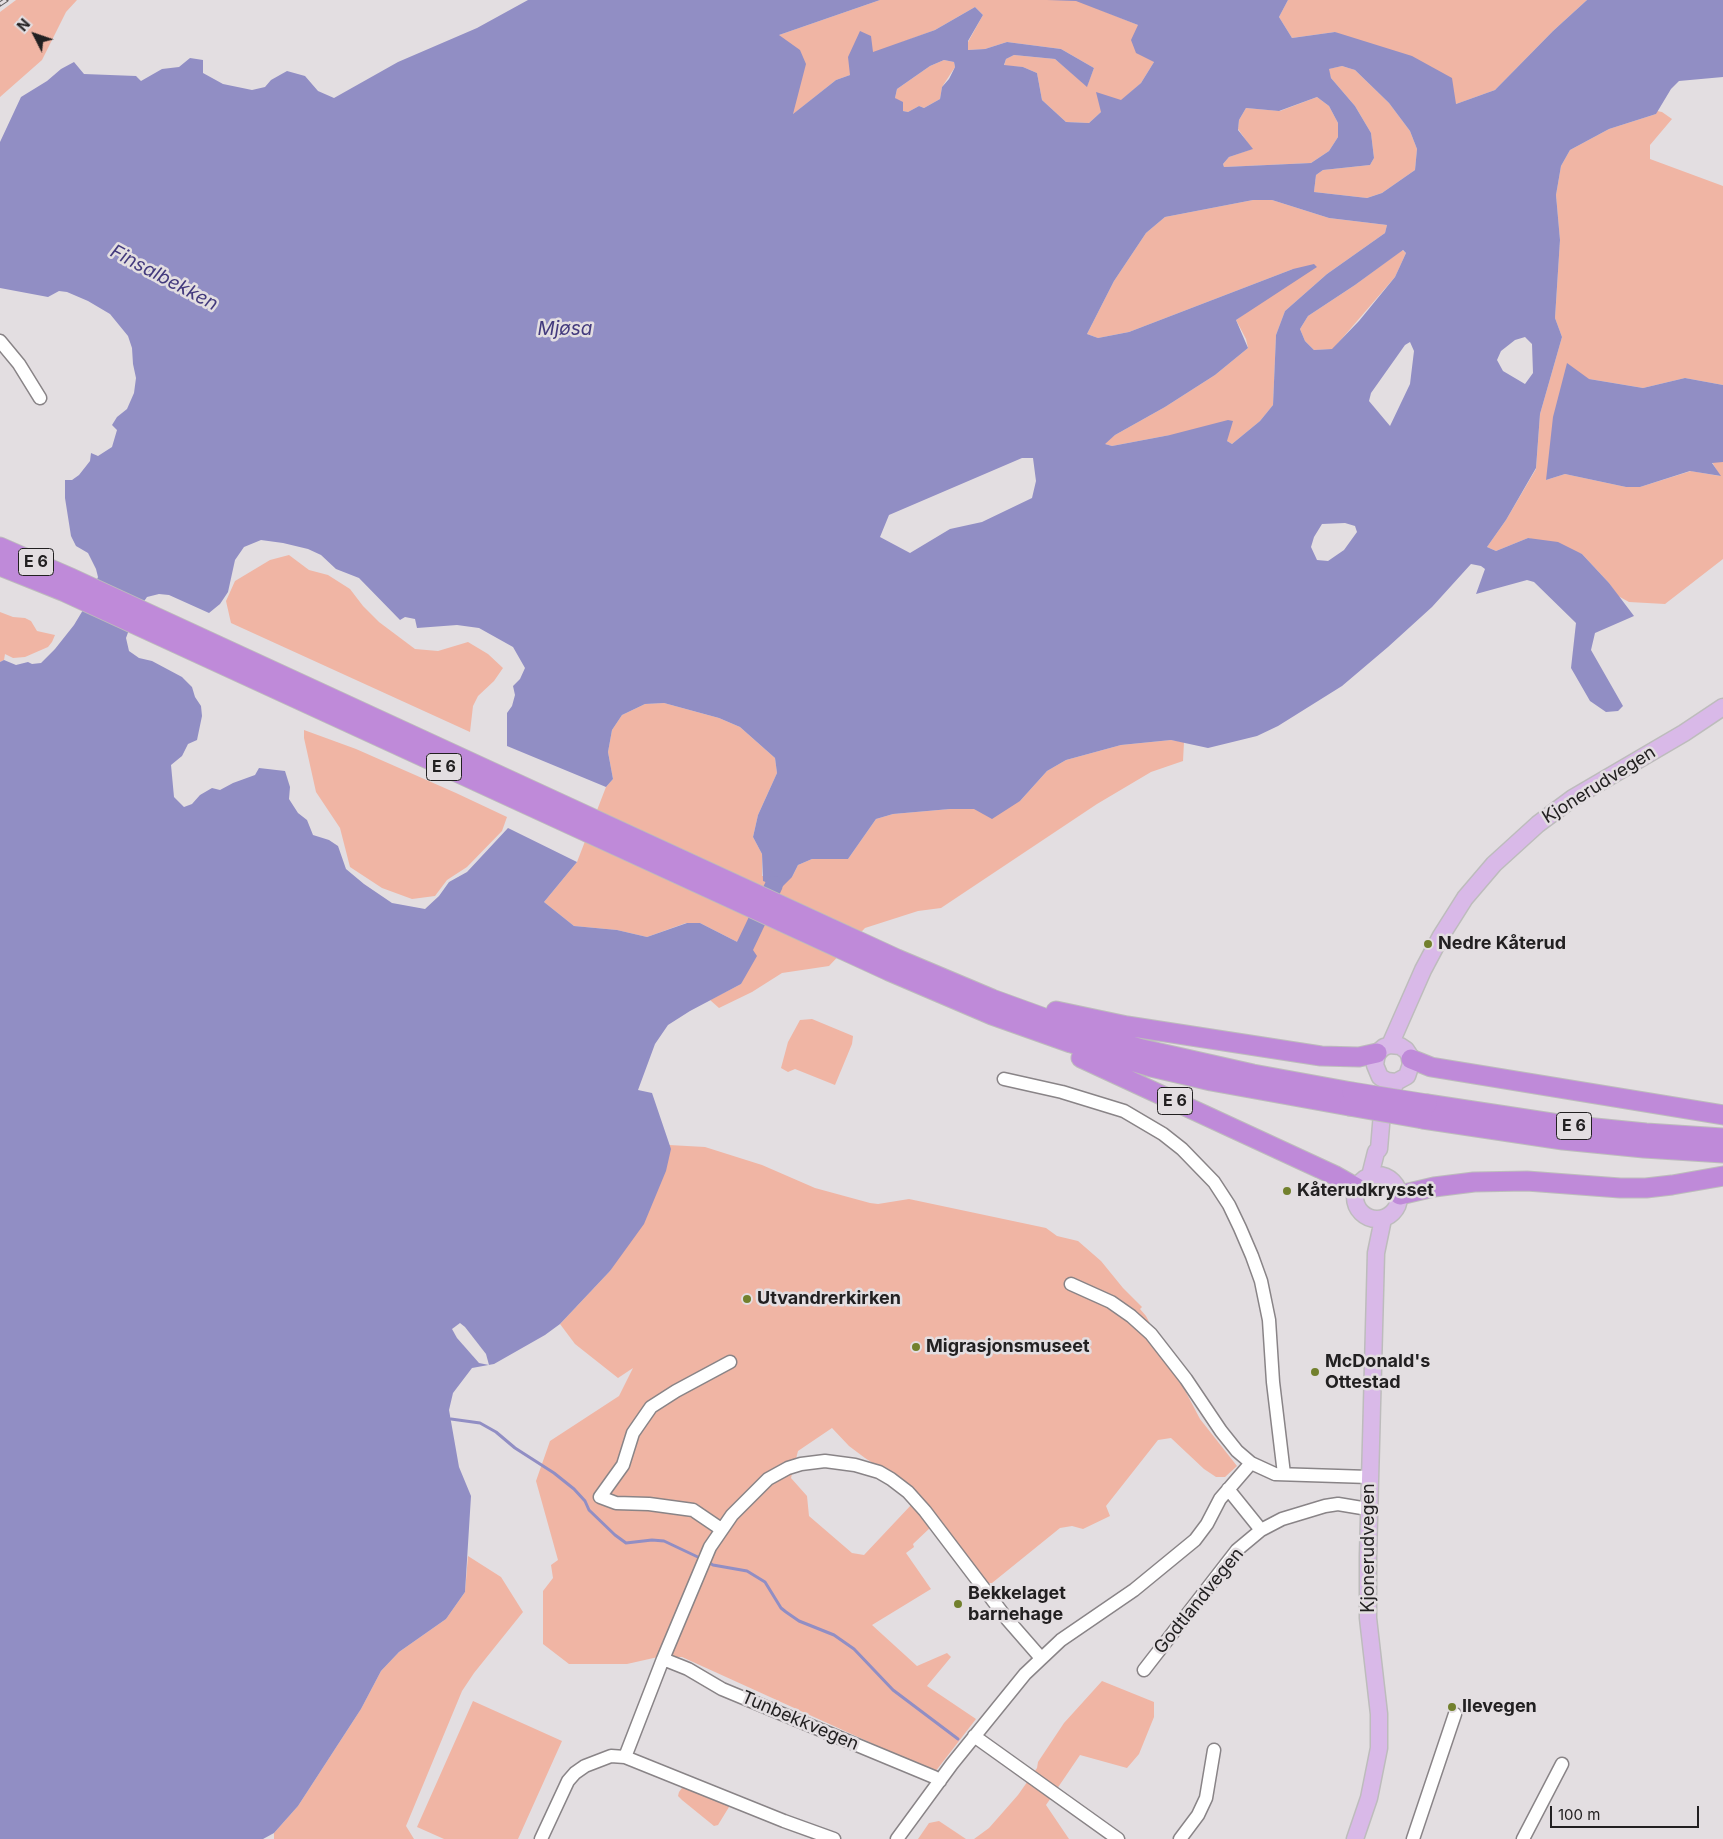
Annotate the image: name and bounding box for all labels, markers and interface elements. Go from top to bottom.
north arrow [10,10,60,60]
text: N [13,15,33,34]
water label: Finsalbekken [106,240,222,316]
water label: Mjøsa [538,318,592,340]
road number: E 6 [18,548,54,576]
street label: Kjonerudvegen [1538,742,1660,828]
road number: E 6 [426,754,462,780]
place label: Nedre Kåterud [1438,933,1566,955]
marker: Nedre Kåterud [1422,938,1434,950]
road number: E 6 [1158,1088,1192,1114]
road number: E 6 [1556,1112,1592,1140]
place label: Kåterudkrysset [1297,1180,1434,1202]
marker: Kåterudkrysset [1281,1185,1293,1197]
place label: Utvandrerkirken [757,1288,901,1310]
marker: Utvandrerkirken [741,1293,753,1305]
place label: Migrasjonsmuseet [926,1336,1090,1358]
marker: Migrasjonsmuseet [910,1341,922,1353]
place label: McDonald's Ottestad [1325,1351,1430,1394]
marker: McDonald's Ottestad [1309,1366,1321,1378]
street label: Kjonerudvegen [1358,1483,1380,1613]
street label: Godtlandvegen [1150,1544,1248,1658]
place label: Bekkelaget barnehage [968,1583,1066,1626]
marker: Bekkelaget barnehage [952,1598,964,1610]
street label: Tunbekkvegen [738,1687,862,1755]
place label: Ilevegen [1462,1696,1537,1718]
marker: Ilevegen [1446,1701,1458,1713]
scale bar [1553,1796,1702,1828]
text: 100 m [1558,1805,1600,1824]

